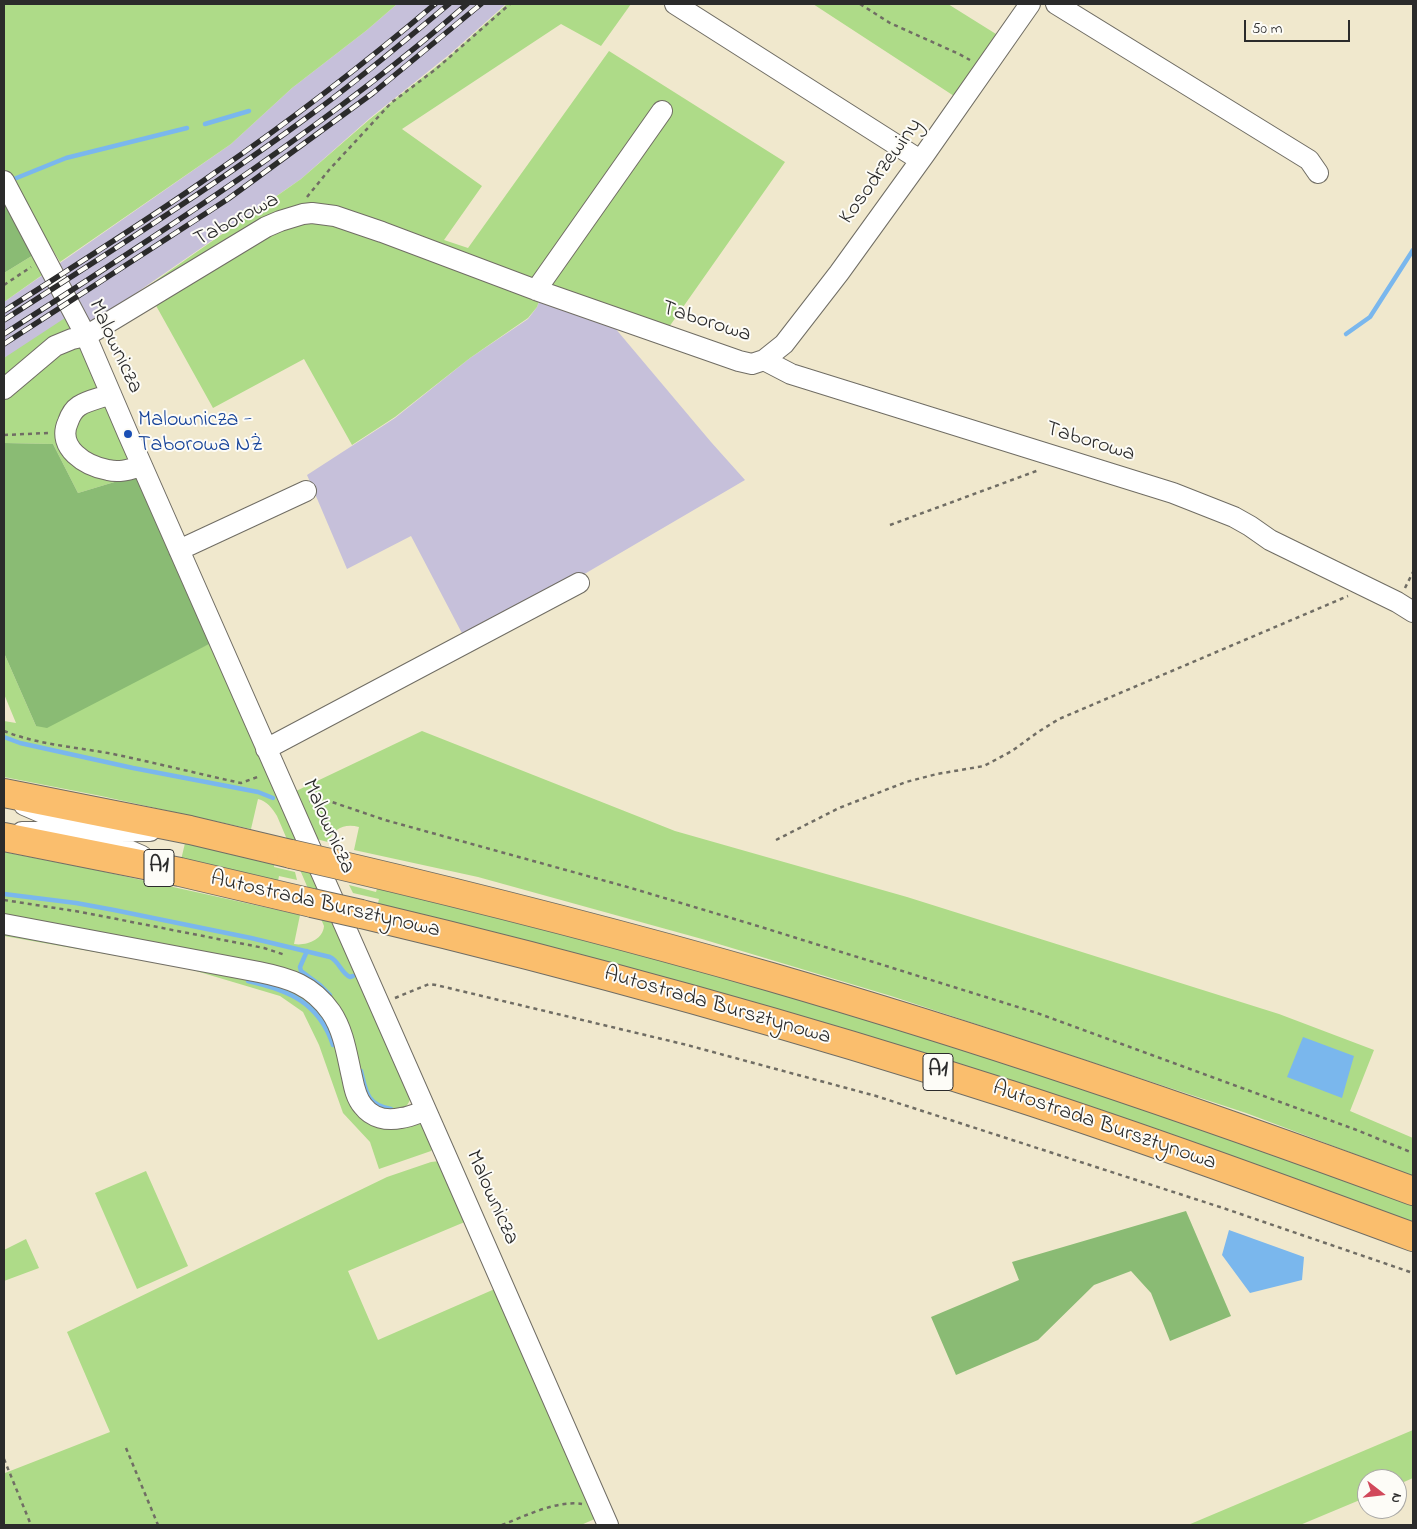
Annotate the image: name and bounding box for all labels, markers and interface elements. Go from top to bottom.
scale bar [1247,10,1353,42]
text: 50 m [1252,18,1282,40]
street label: Kosodrzewiny [835,114,929,230]
street label: Taborowa [190,188,284,254]
street label: Malownicza [81,296,147,398]
street label: Taborowa [658,296,754,350]
place label: Malownicza - Taborowa NŻ [138,408,263,460]
street label: Taborowa [1042,417,1138,469]
marker: Malownicza - Taborowa NŻ [122,428,134,440]
street label: Malownicza [295,776,359,878]
road number: A1 [144,850,174,886]
street label: Autostrada Bursztynowa [208,867,442,945]
street label: Autostrada Bursztynowa [601,962,833,1052]
road number: A1 [923,1054,953,1090]
street label: Autostrada Bursztynowa [989,1076,1219,1178]
street label: Malownicza [459,1147,523,1249]
north arrow [1357,1469,1407,1519]
text: N [1385,1491,1407,1505]

